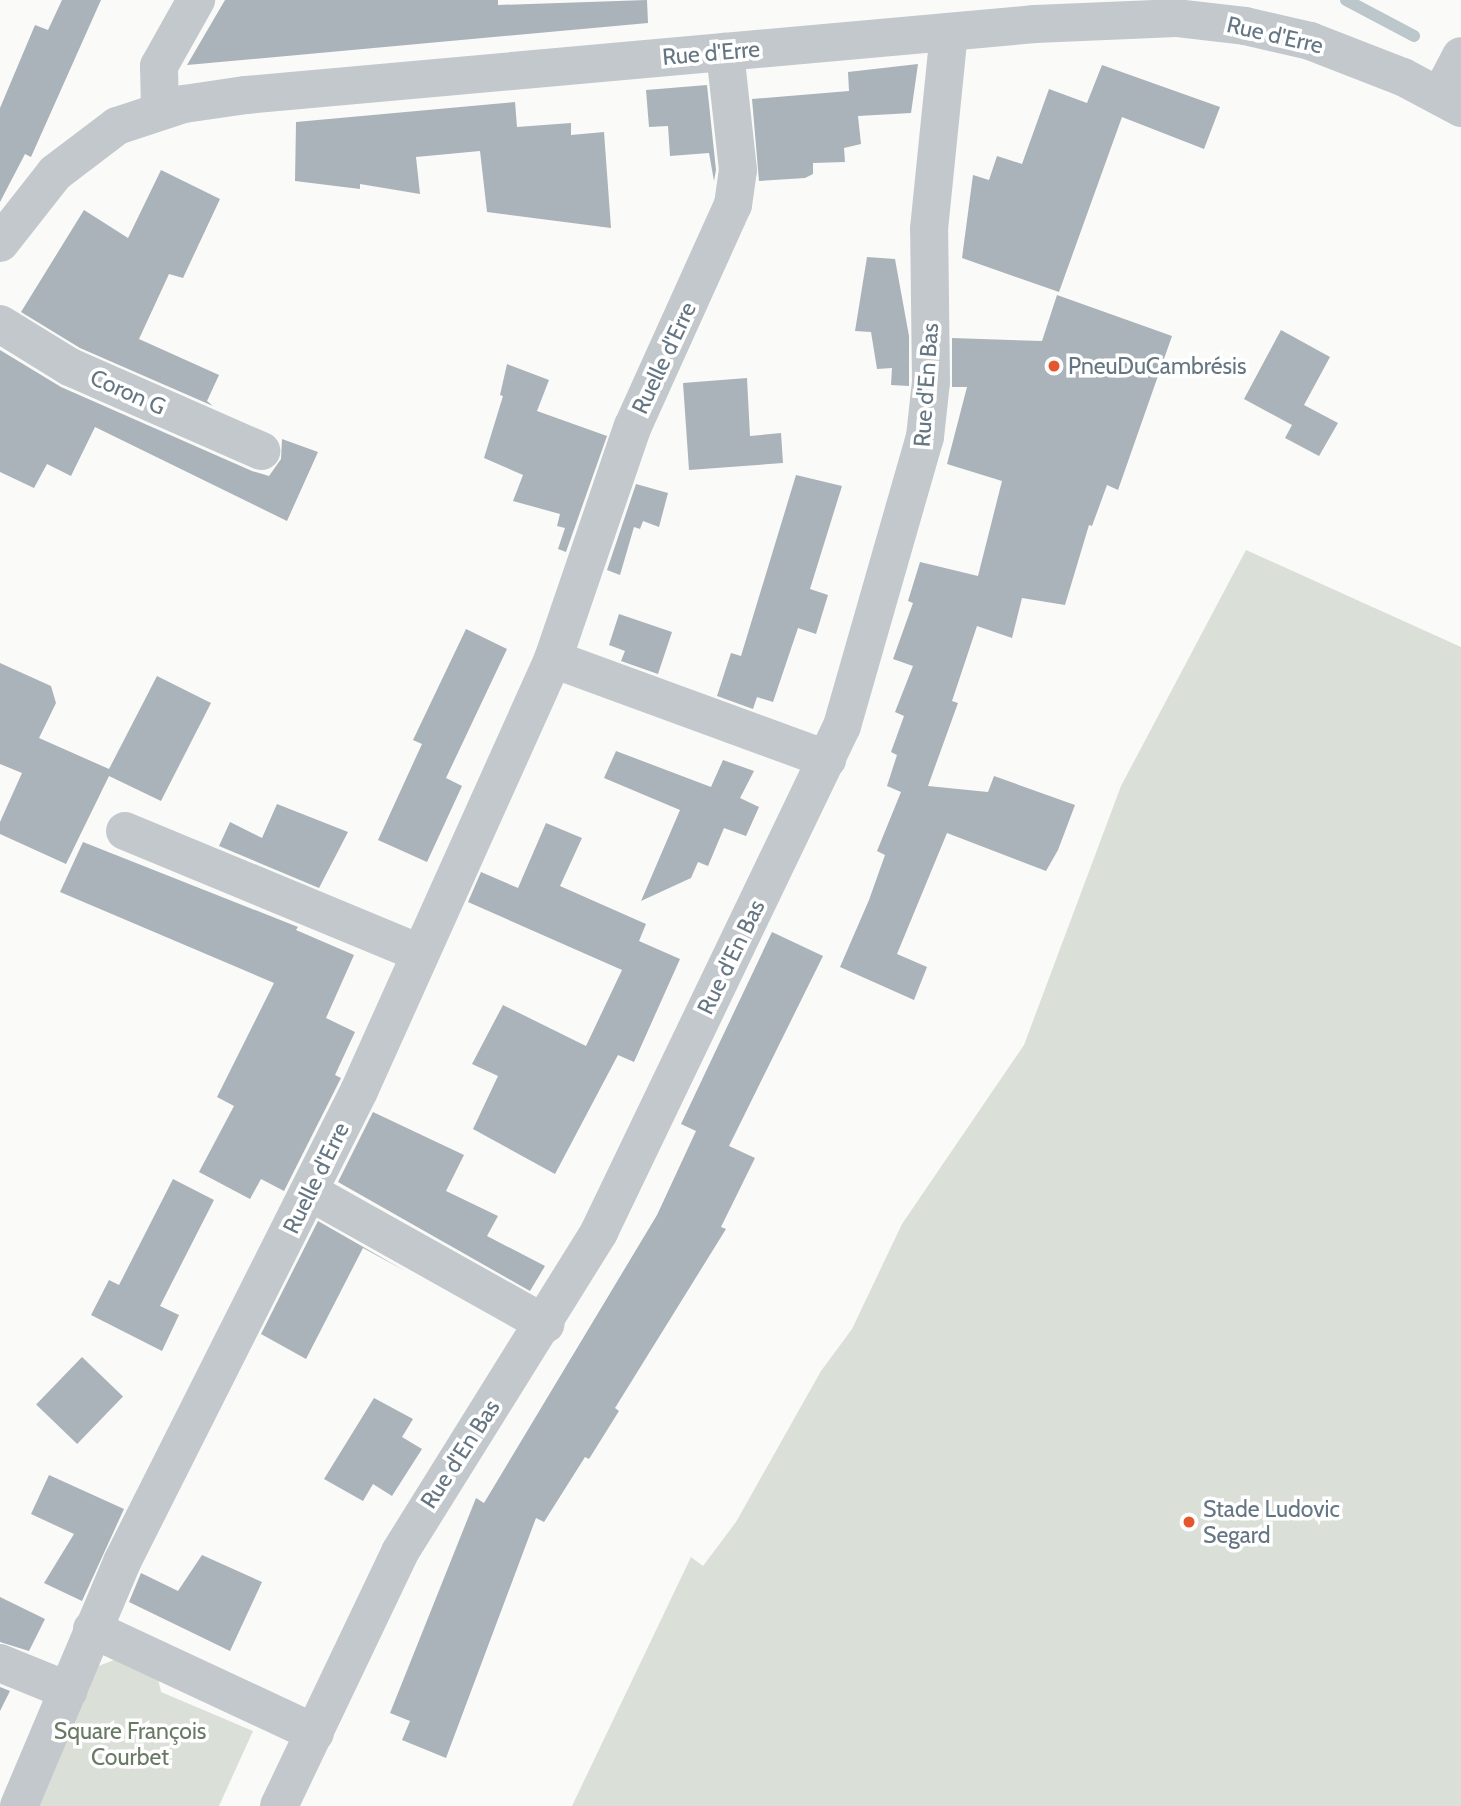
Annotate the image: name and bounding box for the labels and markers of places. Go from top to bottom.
place label: PneuDuCambrésis [1068,352,1247,380]
marker: PneuDuCambrésis [1046,358,1062,374]
place label: Stade Ludovic Segard [1203,1495,1340,1549]
marker: Stade Ludovic Segard [1181,1514,1197,1530]

